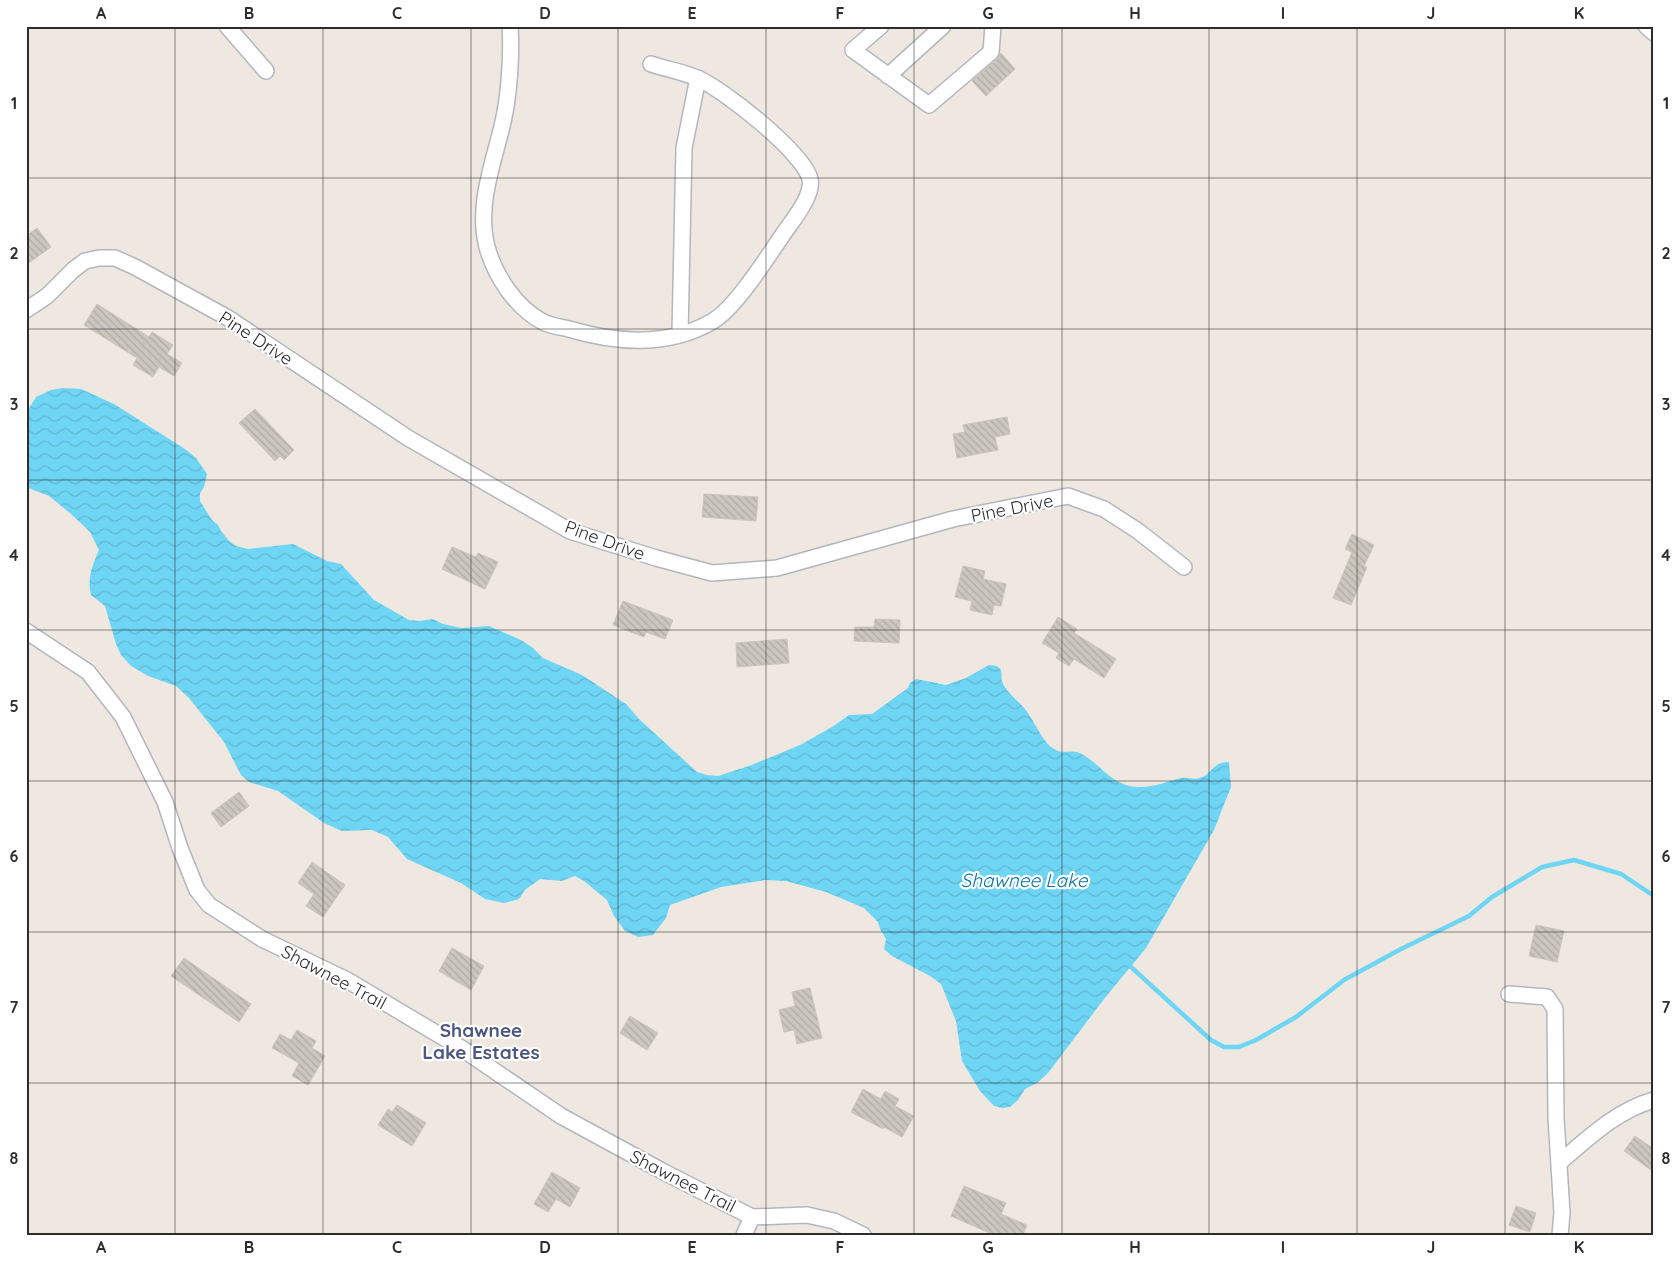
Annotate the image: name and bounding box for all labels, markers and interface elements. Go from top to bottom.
text: A [96,3,107,23]
text: B [244,3,254,23]
text: C [392,3,402,23]
text: D [539,3,551,23]
text: E [687,3,697,23]
text: F [836,3,845,23]
text: G [982,3,994,23]
text: H [1129,3,1141,23]
text: I [1281,3,1285,23]
text: J [1427,3,1435,23]
text: K [1574,3,1584,23]
text: 1 [11,93,17,113]
text: 1 [1663,93,1669,113]
text: 2 [9,243,19,263]
text: 2 [1661,243,1671,263]
street label: Pine Drive [215,306,297,370]
text: 3 [10,394,18,414]
text: 3 [1662,394,1670,414]
street label: Pine Drive [969,489,1055,527]
street label: Pine Drive [562,515,648,565]
text: 4 [9,545,19,565]
text: 4 [1661,545,1671,565]
text: 5 [9,696,19,716]
text: 5 [1661,696,1671,716]
text: 6 [10,846,19,866]
text: 6 [1662,846,1671,866]
water label: Shawnee Lake [961,868,1089,892]
street label: Shawnee Trail [278,940,390,1014]
text: 7 [10,997,19,1017]
text: 7 [1662,997,1671,1017]
district label: Shawnee Lake Estates [422,1018,540,1064]
street label: Shawnee Trail [626,1144,740,1218]
text: 8 [10,1148,19,1168]
text: 8 [1662,1148,1671,1168]
text: A [96,1237,107,1257]
text: B [244,1237,254,1257]
text: C [392,1237,402,1257]
text: D [539,1237,551,1257]
text: E [687,1237,697,1257]
text: F [836,1237,845,1257]
text: G [982,1237,994,1257]
text: H [1129,1237,1141,1257]
text: I [1281,1237,1285,1257]
text: J [1427,1237,1435,1257]
text: K [1574,1237,1584,1257]

